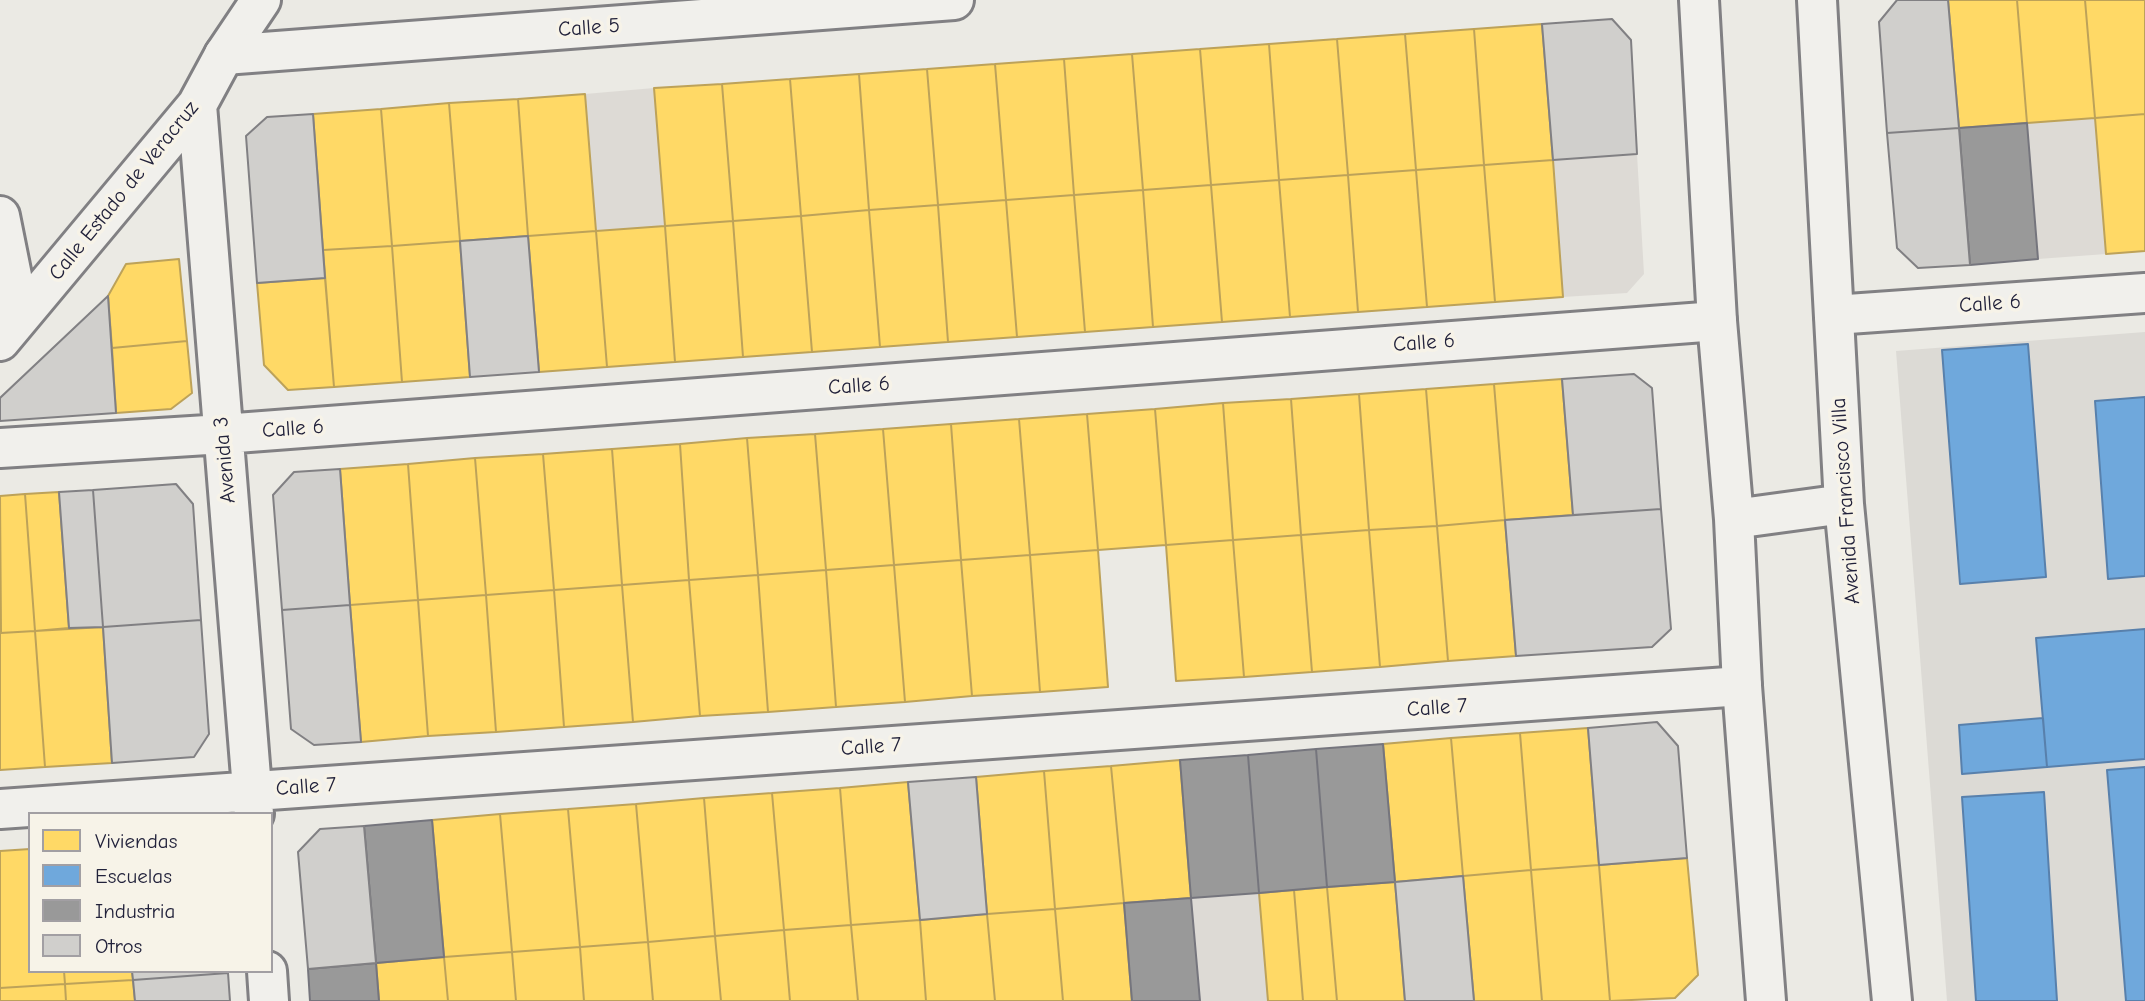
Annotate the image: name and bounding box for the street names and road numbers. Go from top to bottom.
street label: Calle 5 [557,13,621,43]
street label: Calle Estado de Veracruz [44,96,204,286]
street label: Calle 6 [1958,289,2022,319]
street label: Calle 6 [1392,328,1456,358]
street label: Calle 6 [827,371,891,401]
street label: Avenida Francisco Villa [1826,397,1866,605]
street label: Calle 6 [261,414,325,444]
street label: Avenida 3 [209,416,241,504]
street label: Calle 7 [1406,693,1468,723]
street label: Calle 7 [840,732,902,762]
street label: Calle 7 [275,772,337,802]

